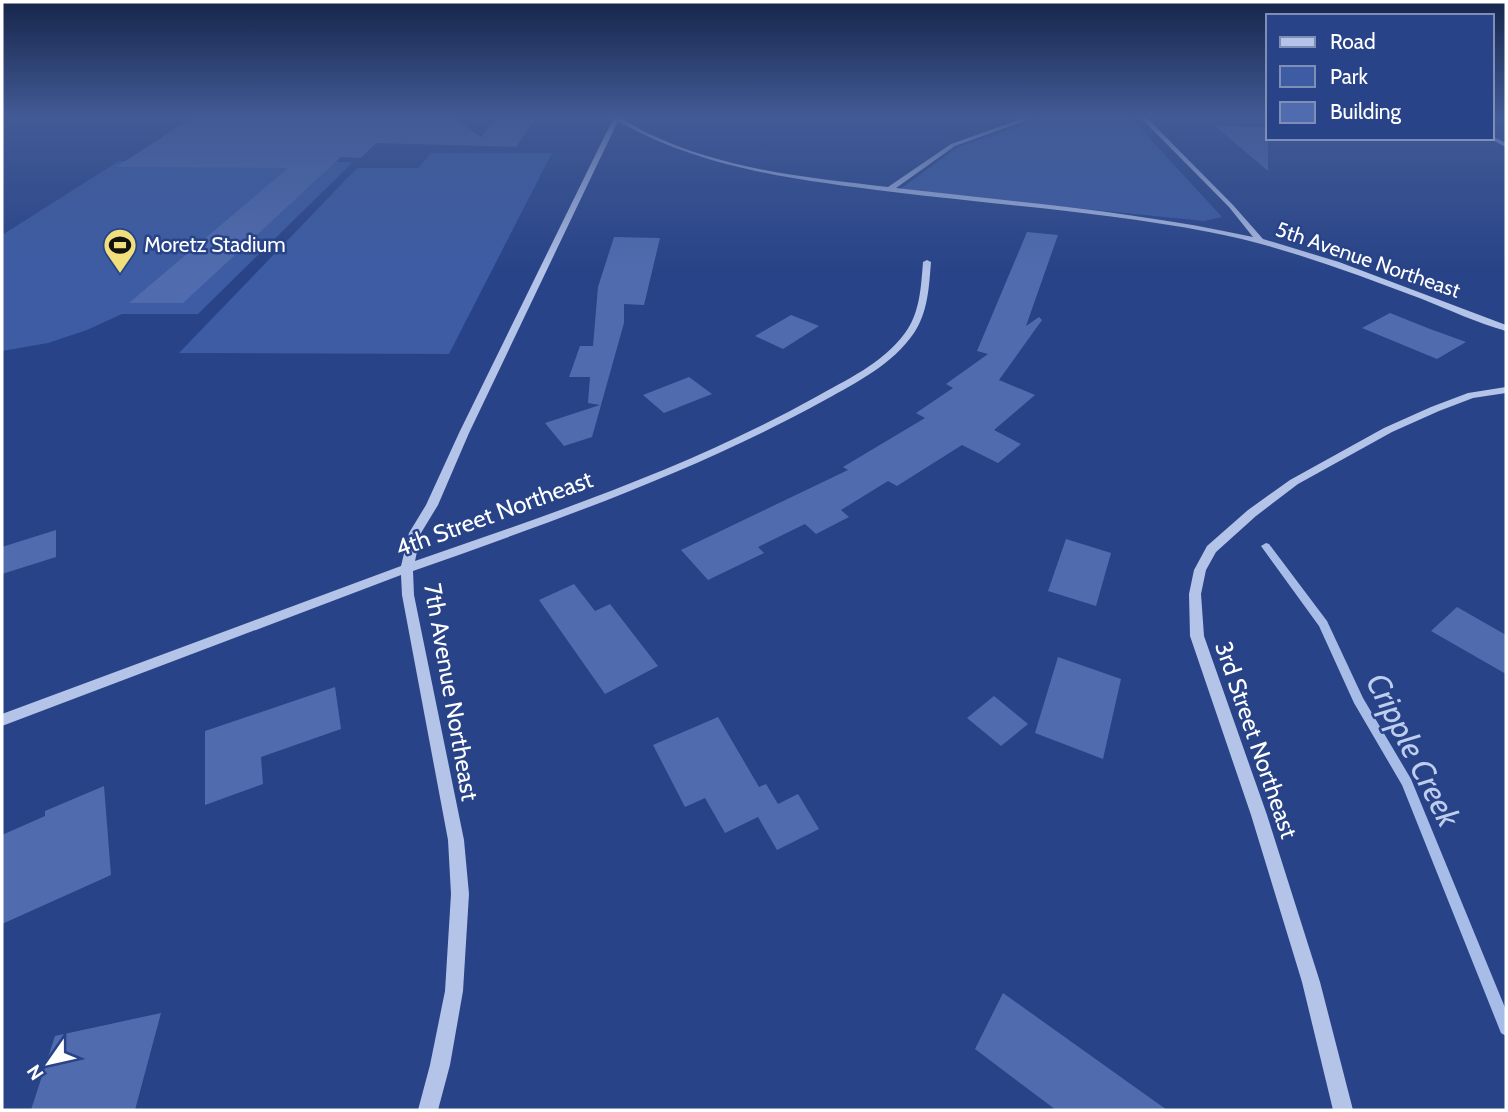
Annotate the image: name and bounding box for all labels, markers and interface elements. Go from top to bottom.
legend [1266,14,1494,140]
text: Road [1330,29,1376,54]
text: Park [1330,64,1368,89]
text: Building [1330,99,1402,124]
street label: 5th Avenue Northeast [1273,216,1464,303]
sports icon: Moretz Stadium [101,226,139,275]
place label: Moretz Stadium [144,232,286,257]
street label: 4th Street Northeast [391,464,596,563]
street label: 7th Avenue Northeast [418,581,485,803]
street label: 3rd Street Northeast [1209,638,1304,842]
water label: Cripple Creek [1358,666,1469,834]
north arrow [14,1028,84,1098]
text: N [22,1060,49,1084]

